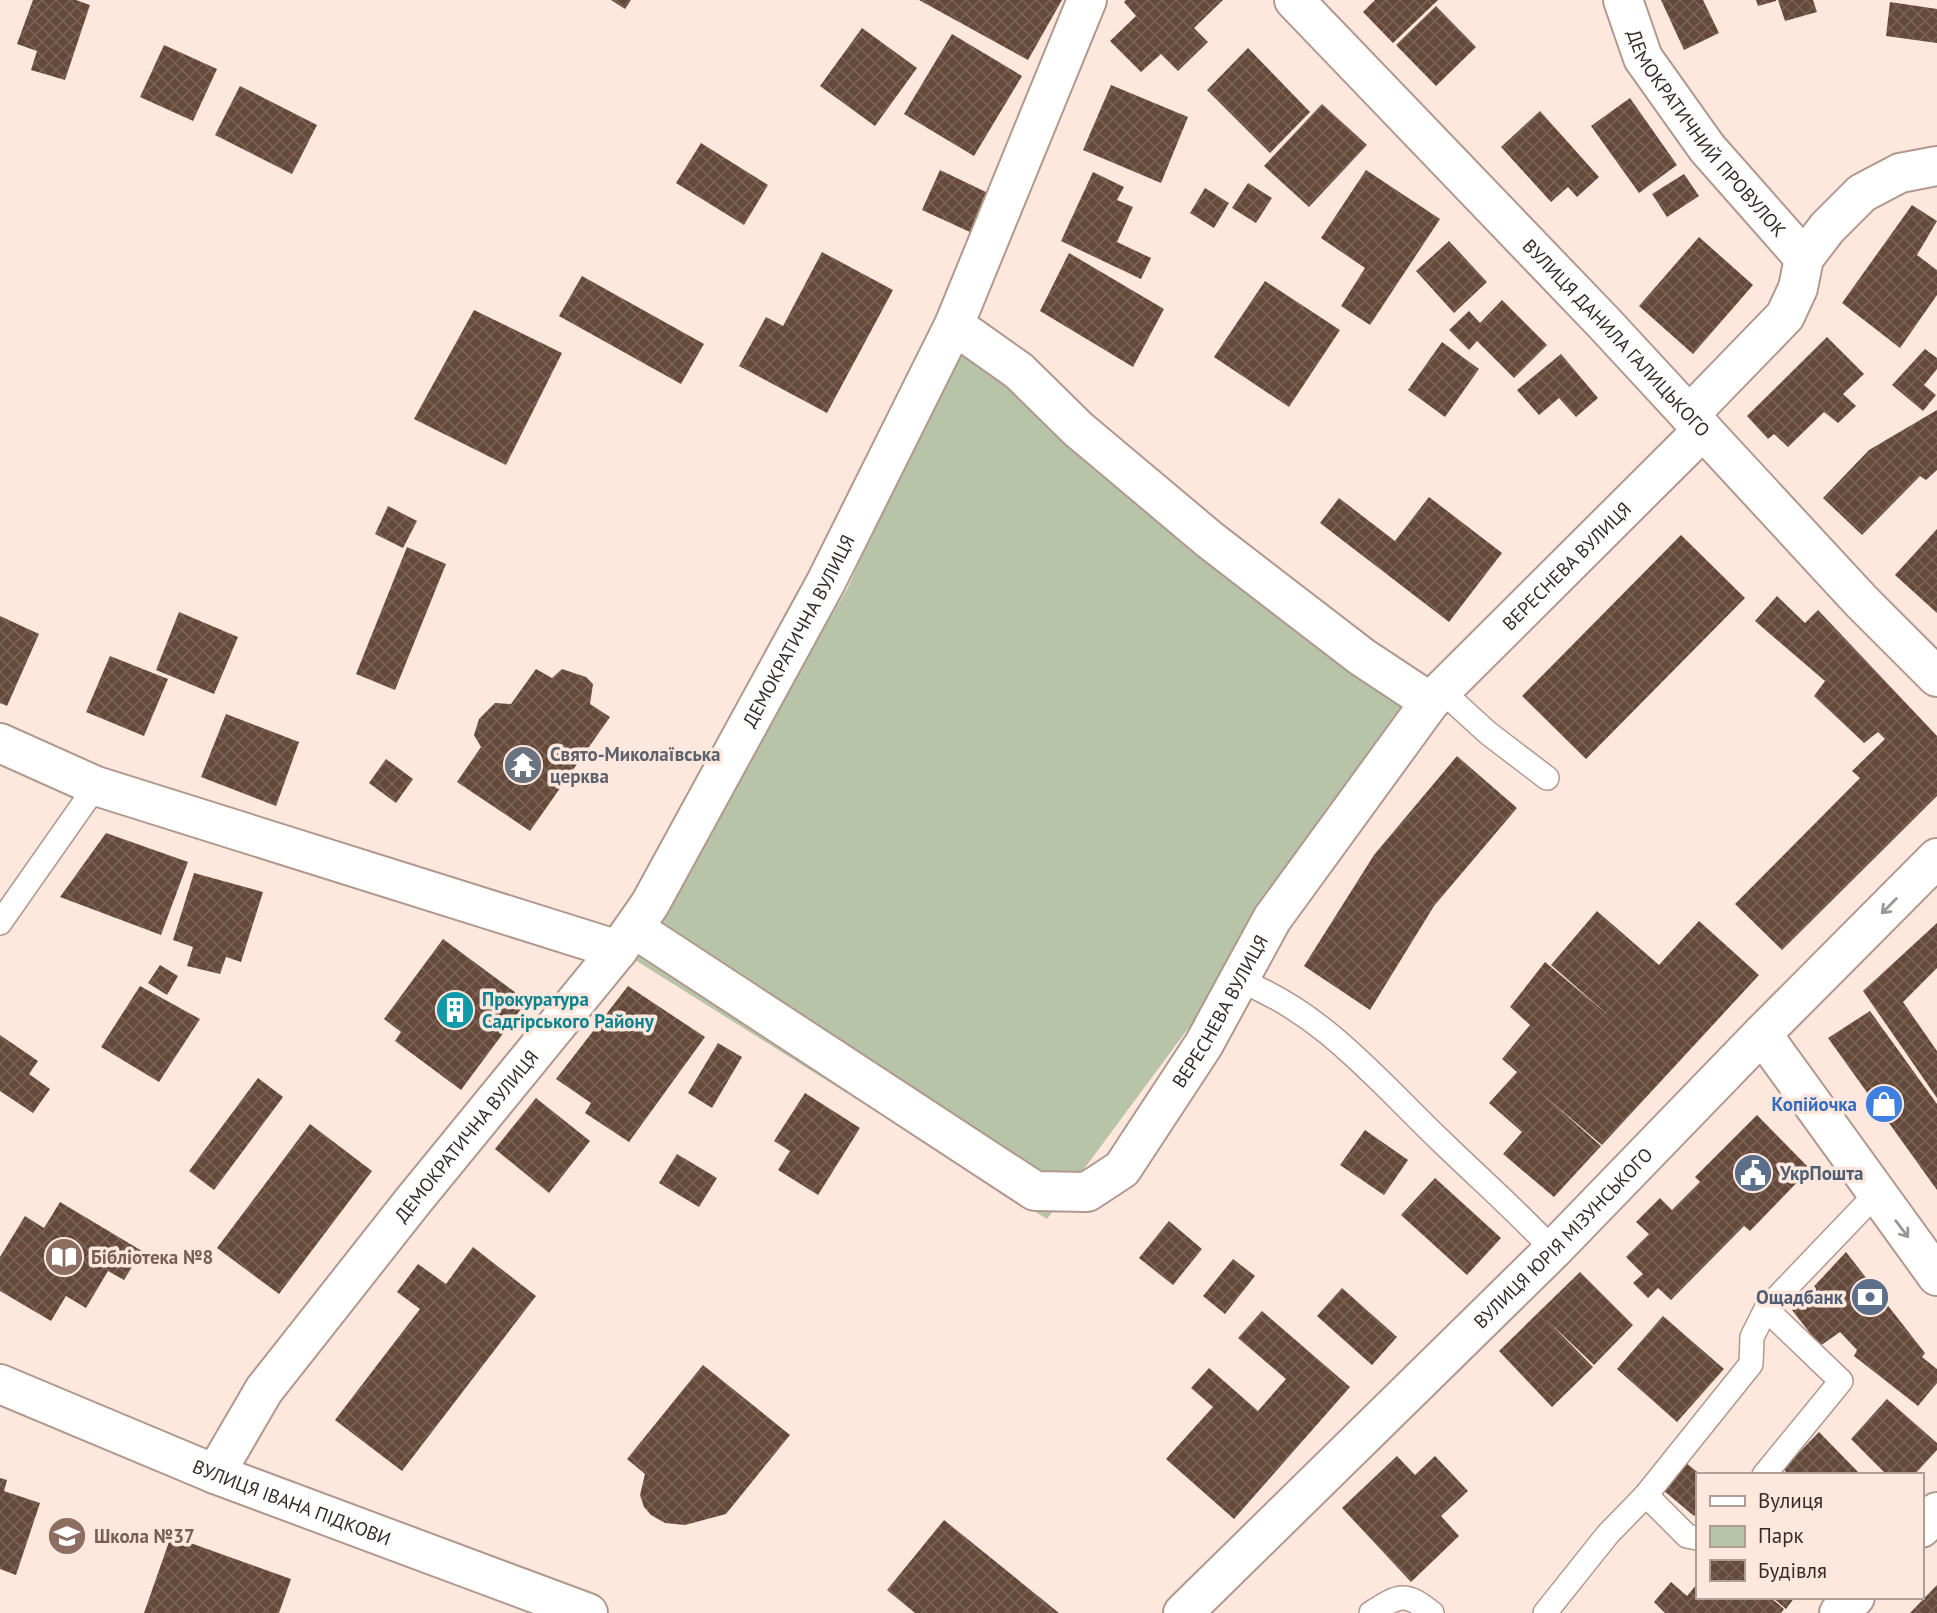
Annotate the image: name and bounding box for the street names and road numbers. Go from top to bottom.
street label: ДЕМОКРАТИЧНИЙ ПРОВУЛОК [1622,26,1792,242]
street label: ВУЛИЦЯ ДАНИЛА ГАЛИЦЬКОГО [1518,234,1715,442]
street label: ВЕРЕСНЕВА ВУЛИЦЯ [1497,497,1636,635]
street label: ДЕМОКРАТИЧНА ВУЛИЦЯ [737,531,860,731]
street label: ВЕРЕСНЕВА ВУЛИЦЯ [1167,931,1273,1092]
street label: ДЕМОКРАТИЧНА ВУЛИЦЯ [389,1045,543,1227]
street label: ВУЛИЦЯ ЮРІЯ МІЗУНСЬКОГО [1468,1143,1658,1333]
street label: ВУЛИЦЯ ІВАНА ПІДКОВИ [189,1454,394,1550]

